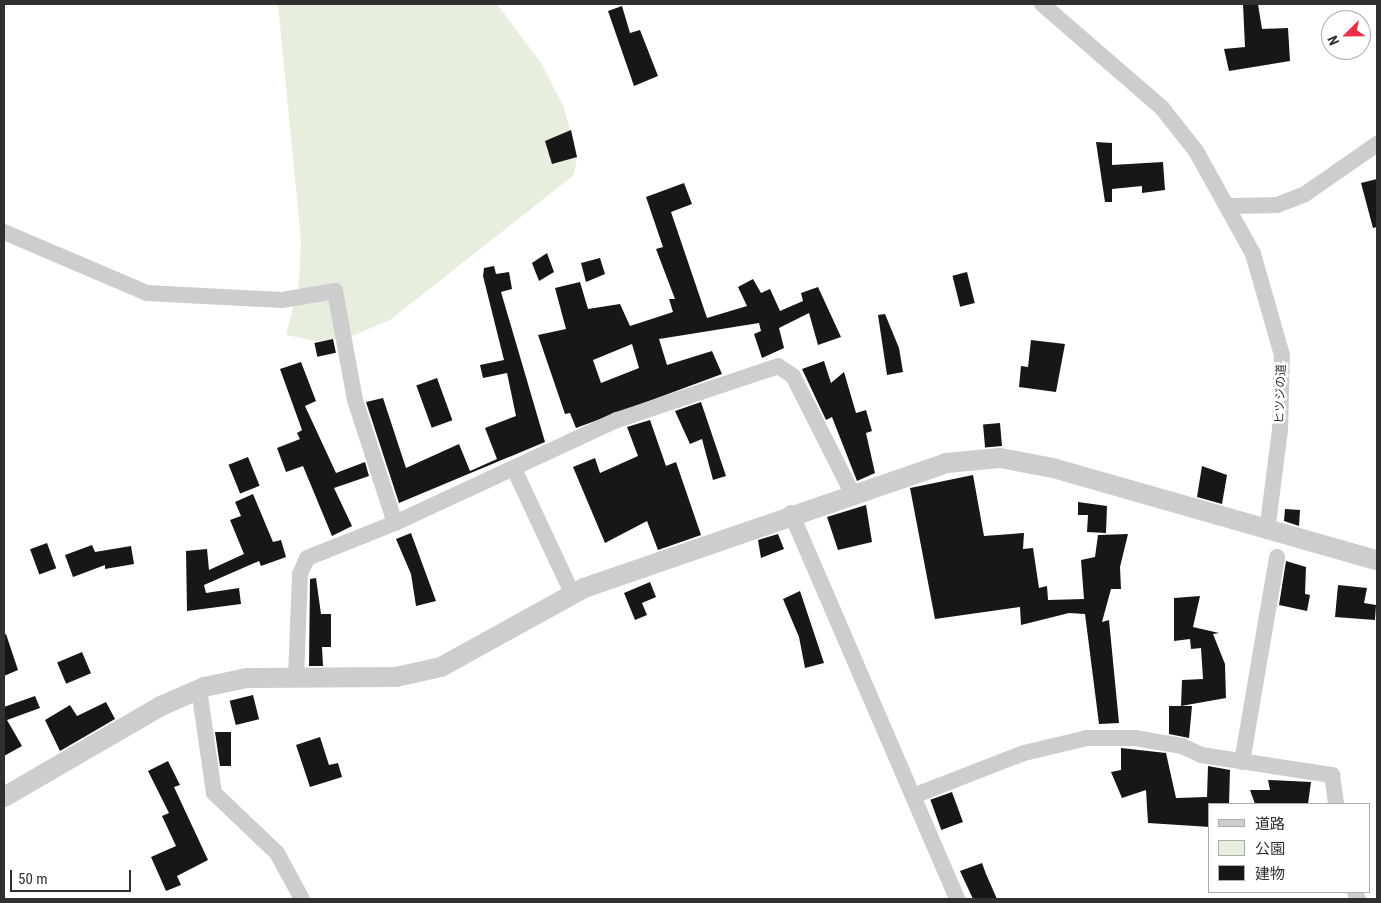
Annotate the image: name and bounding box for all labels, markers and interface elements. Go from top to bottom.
north arrow [1321,10,1371,60]
text: N [1324,33,1342,48]
street label: ヒツジの道 [1273,364,1289,424]
legend [1208,803,1371,893]
text: 道路 [1255,815,1285,833]
text: 公園 [1255,840,1285,858]
scale bar [12,860,134,892]
text: 建物 [1255,865,1285,883]
text: 50 m [18,870,48,888]

